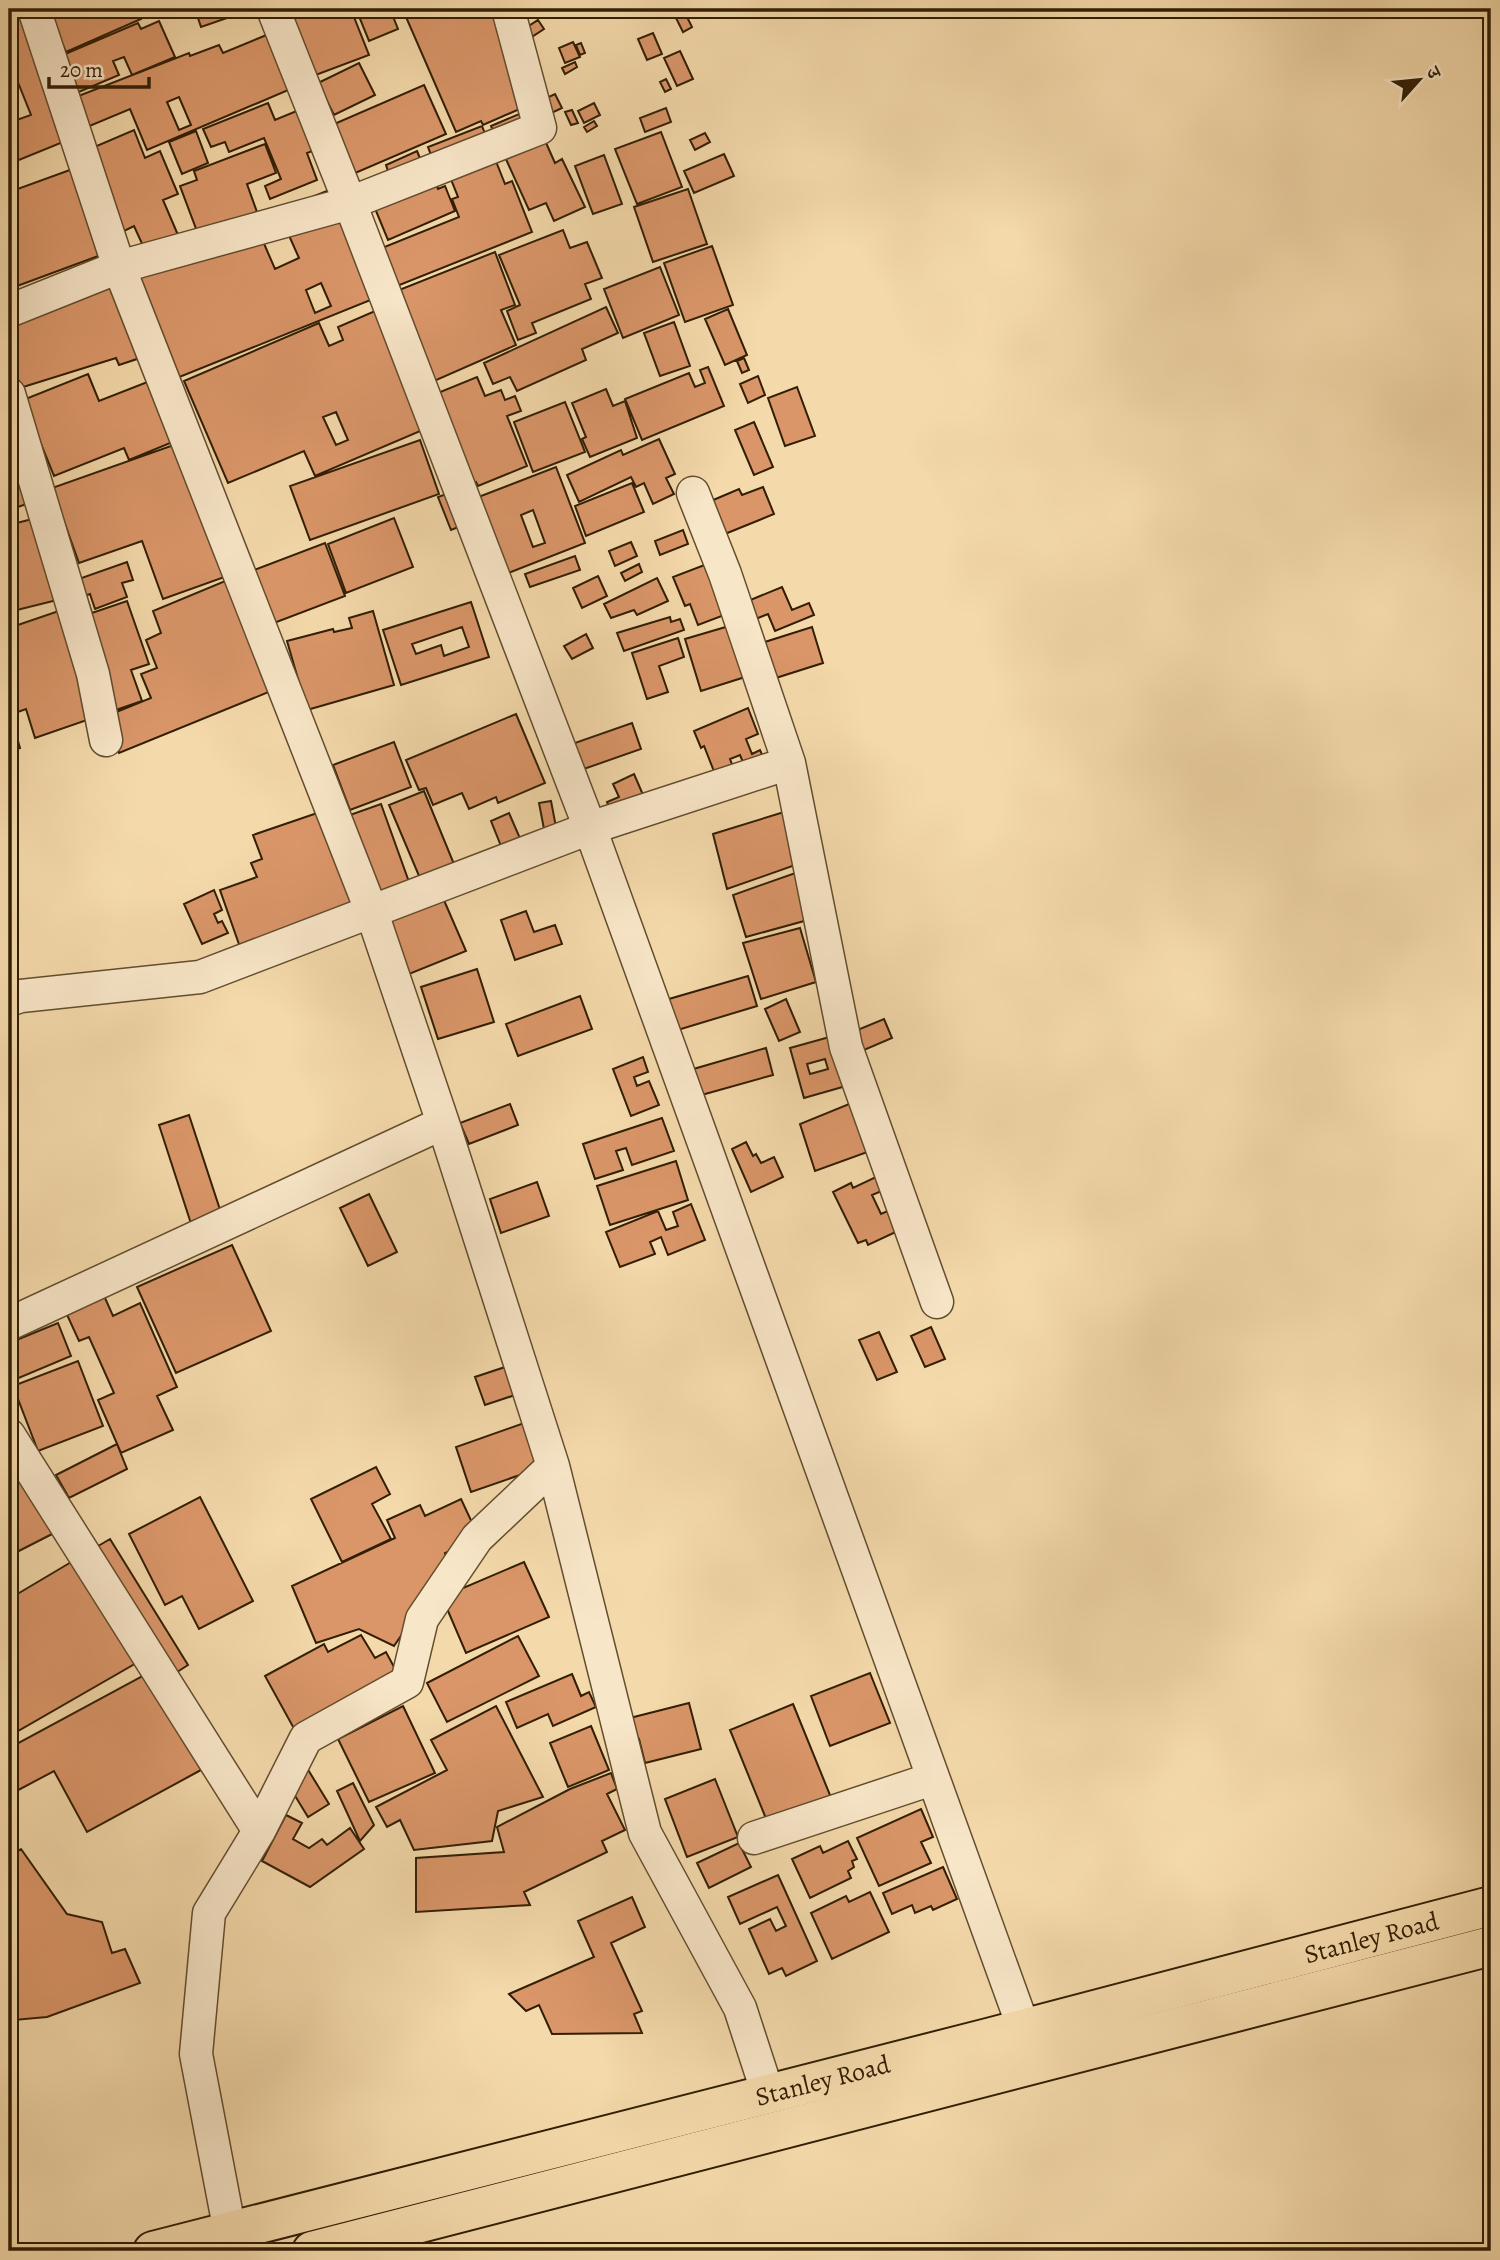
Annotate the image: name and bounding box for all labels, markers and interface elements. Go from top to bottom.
scale bar [49,46,149,90]
north arrow [1384,46,1454,116]
text: 20 m [60,56,103,84]
text: उ [1419,61,1448,84]
street label: Stanley Road [1300,1903,1442,1972]
street label: Stanley Road [752,2046,894,2114]

